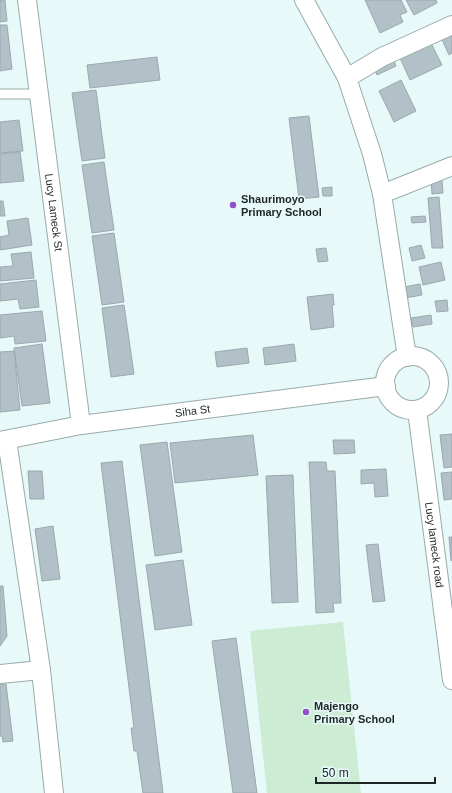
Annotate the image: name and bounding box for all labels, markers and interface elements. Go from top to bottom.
street label: Lucy Lameck St [43,173,65,252]
place label: Shaurimoyo Primary School [241,193,322,218]
marker: Shaurimoyo Primary School [228,200,238,210]
street label: Siha St [174,403,211,419]
street label: Lucy lameck road [423,501,446,588]
place label: Majengo Primary School [314,700,395,725]
marker: Majengo Primary School [301,707,311,717]
scale bar [316,759,435,785]
text: 50 m [322,766,349,780]

